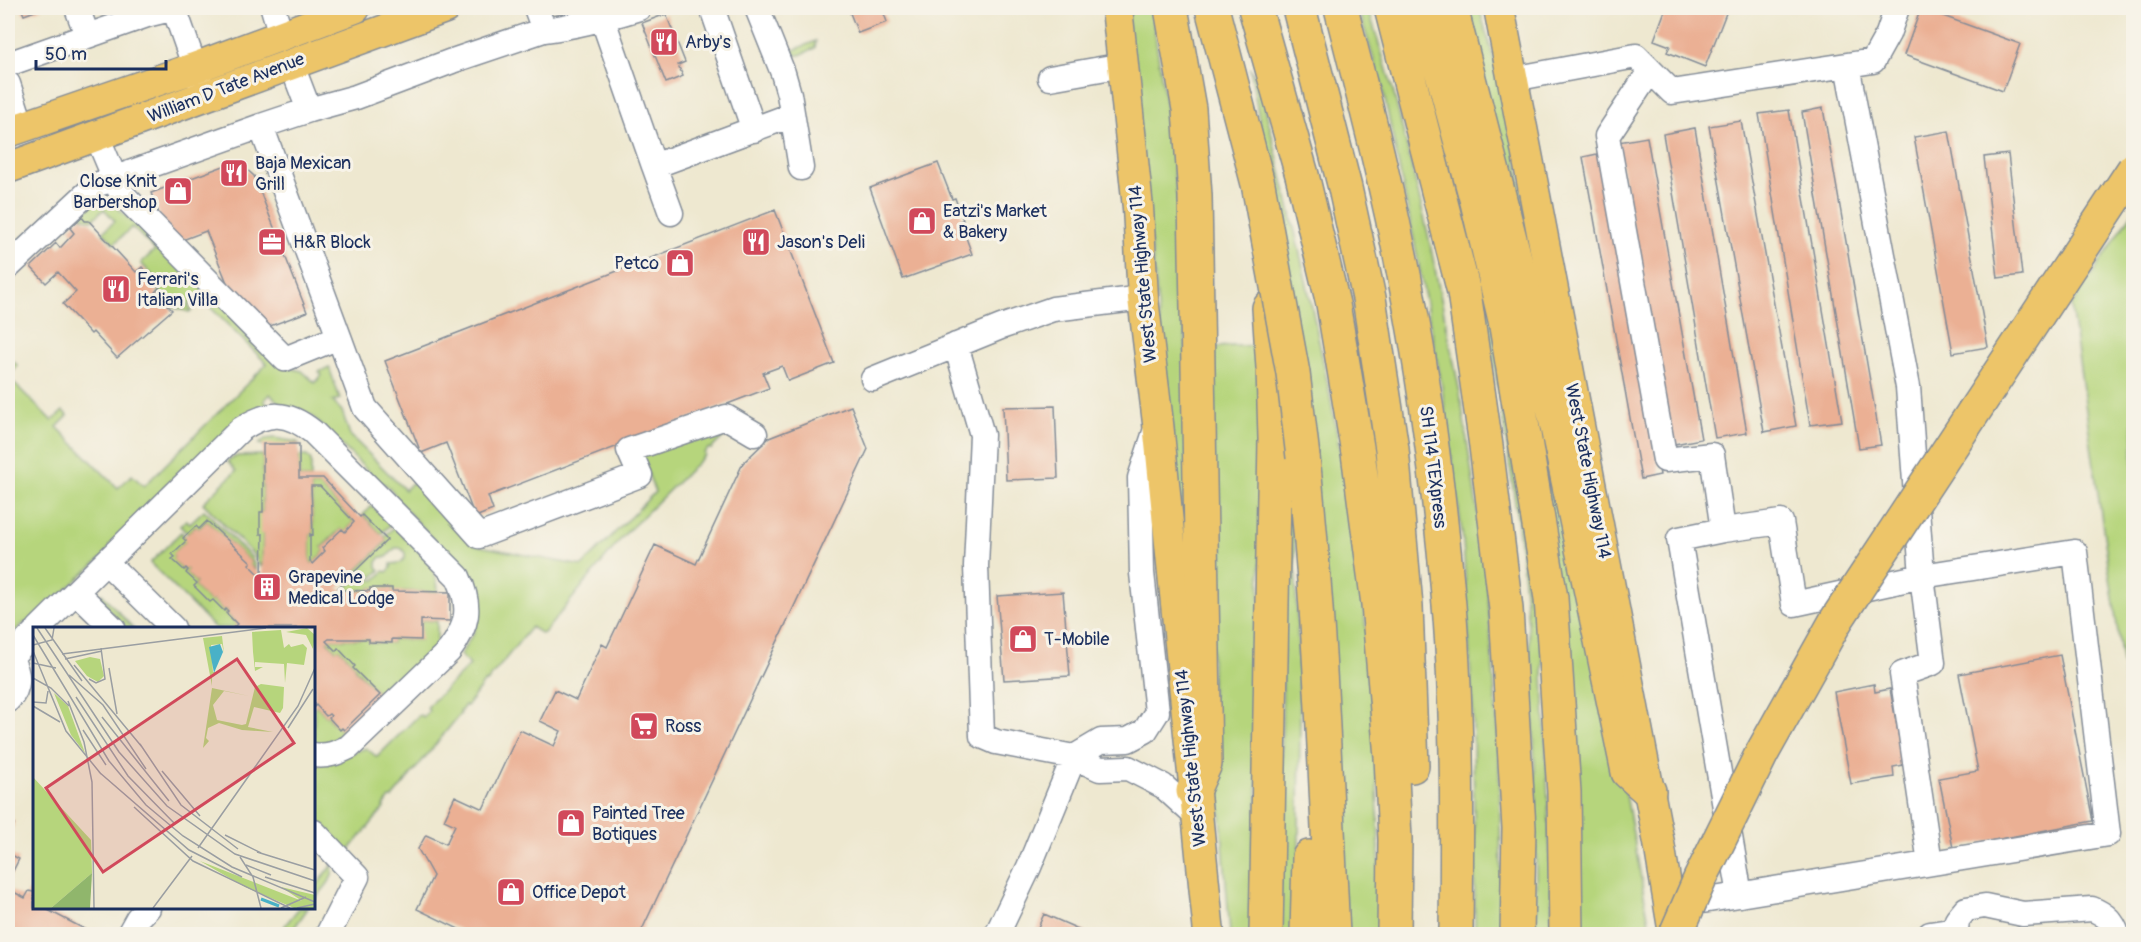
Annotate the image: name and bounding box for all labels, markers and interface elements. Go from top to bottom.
restaurant icon: Arby's [648,26,680,58]
place label: Arby's [685,31,731,54]
scale bar [36,33,166,71]
text: 50 m [45,43,87,66]
street label: William D Tate Avenue [144,47,308,128]
place label: Baja Mexican Grill [255,152,351,196]
restaurant icon: Baja Mexican Grill [218,157,250,189]
place label: Close Knit Barbershop [73,170,158,214]
shop icon: Close Knit Barbershop [162,175,194,207]
street label: West State Highway 114 [1124,184,1162,364]
place label: Eatzi's Market & Bakery [943,200,1048,244]
shop icon: Eatzi's Market & Bakery [906,205,938,237]
office icon: H&R Block [256,226,288,258]
restaurant icon: Jason's Deli [740,226,772,258]
place label: H&R Block [293,231,371,254]
place label: Jason's Deli [777,231,865,254]
shop icon: Petco [664,247,696,279]
place label: Petco [614,252,659,275]
place label: Ferrari's Italian Villa [137,268,218,312]
restaurant icon: Ferrari's Italian Villa [100,273,132,305]
street label: West State Highway 114 [1560,381,1616,561]
street label: SH 114 TEXpress [1414,404,1452,530]
place label: Grapevine Medical Lodge [288,566,394,610]
building icon: Grapevine Medical Lodge [251,571,283,603]
shop icon: T-Mobile [1007,623,1039,655]
inset map [33,627,315,909]
place label: T-Mobile [1044,628,1110,651]
street label: West State Highway 114 [1170,668,1212,848]
supermarket icon: Ross [628,710,660,742]
place label: Ross [665,715,701,738]
place label: Painted Tree Botiques [592,802,685,846]
shop icon: Painted Tree Botiques [555,807,587,839]
shop icon: Office Depot [495,876,527,908]
place label: Office Depot [532,881,627,904]

